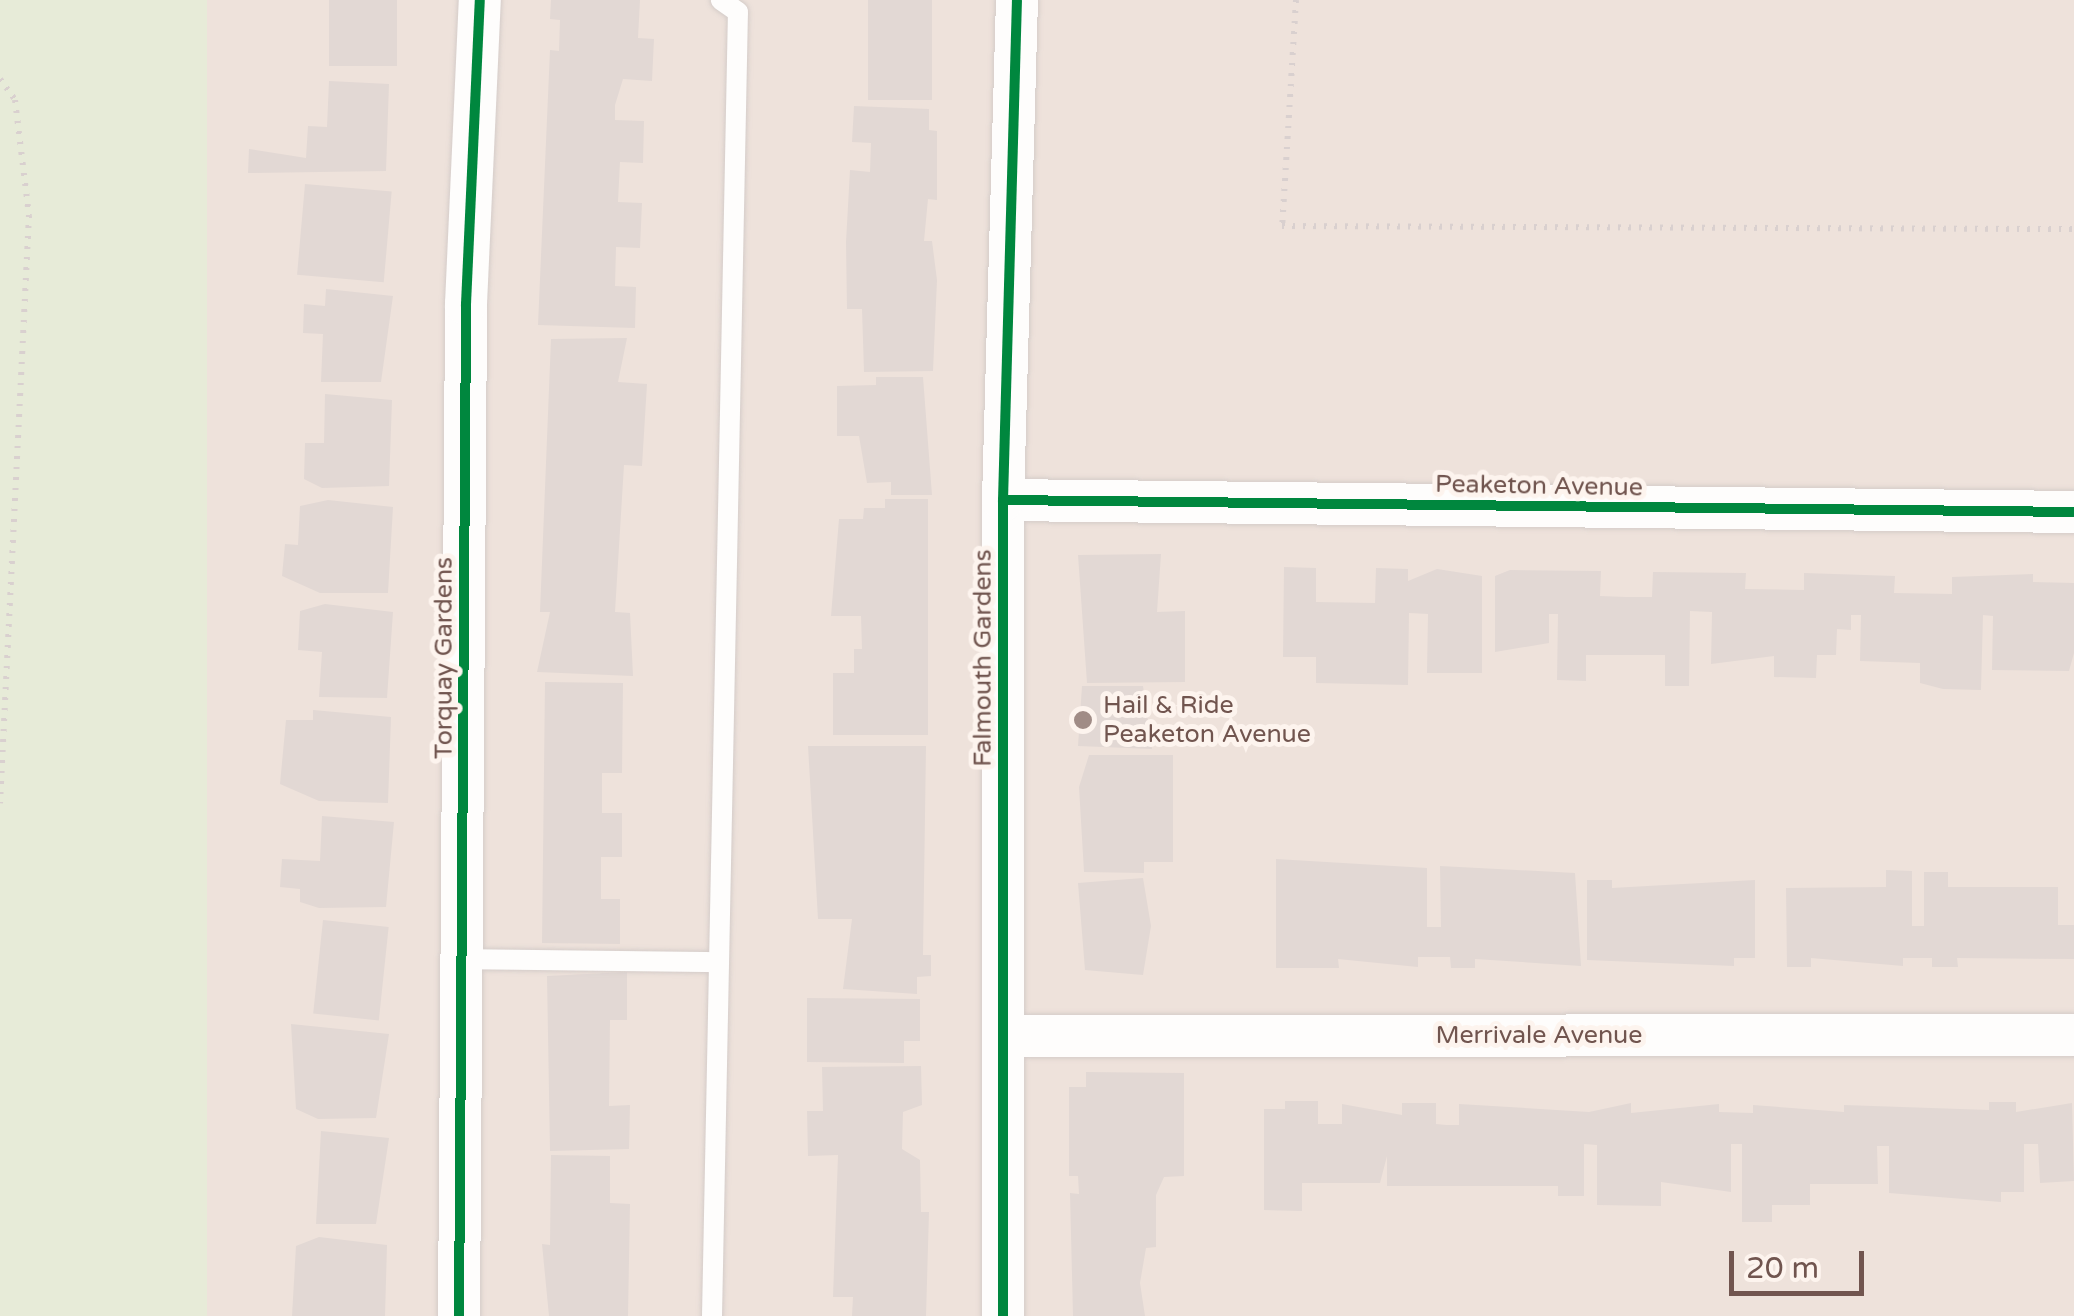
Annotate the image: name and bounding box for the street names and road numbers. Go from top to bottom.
street label: Peaketon Avenue [1435,469,1643,503]
street label: Falmouth Gardens [968,549,998,767]
street label: Torquay Gardens [429,557,459,759]
street label: Merrivale Avenue [1436,1020,1642,1050]

